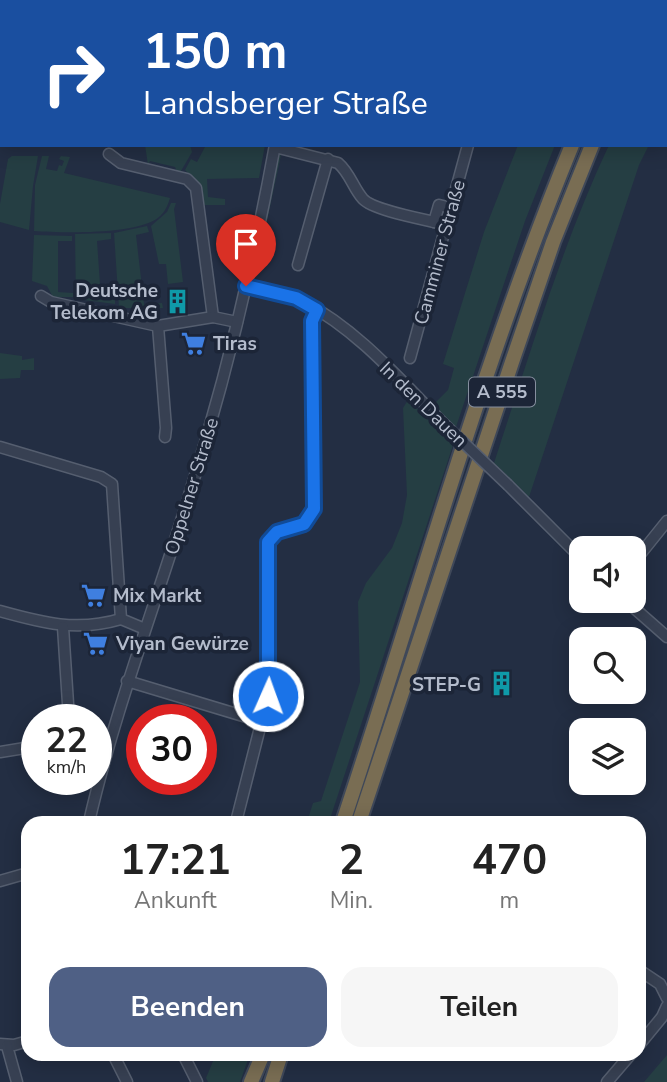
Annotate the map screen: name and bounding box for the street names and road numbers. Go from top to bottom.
street label: Camminer Straße [408,177,472,328]
street label: In den Dauen [374,356,473,453]
road number: A 555 [469,378,535,406]
street label: Oppelner Straße [159,415,225,558]

